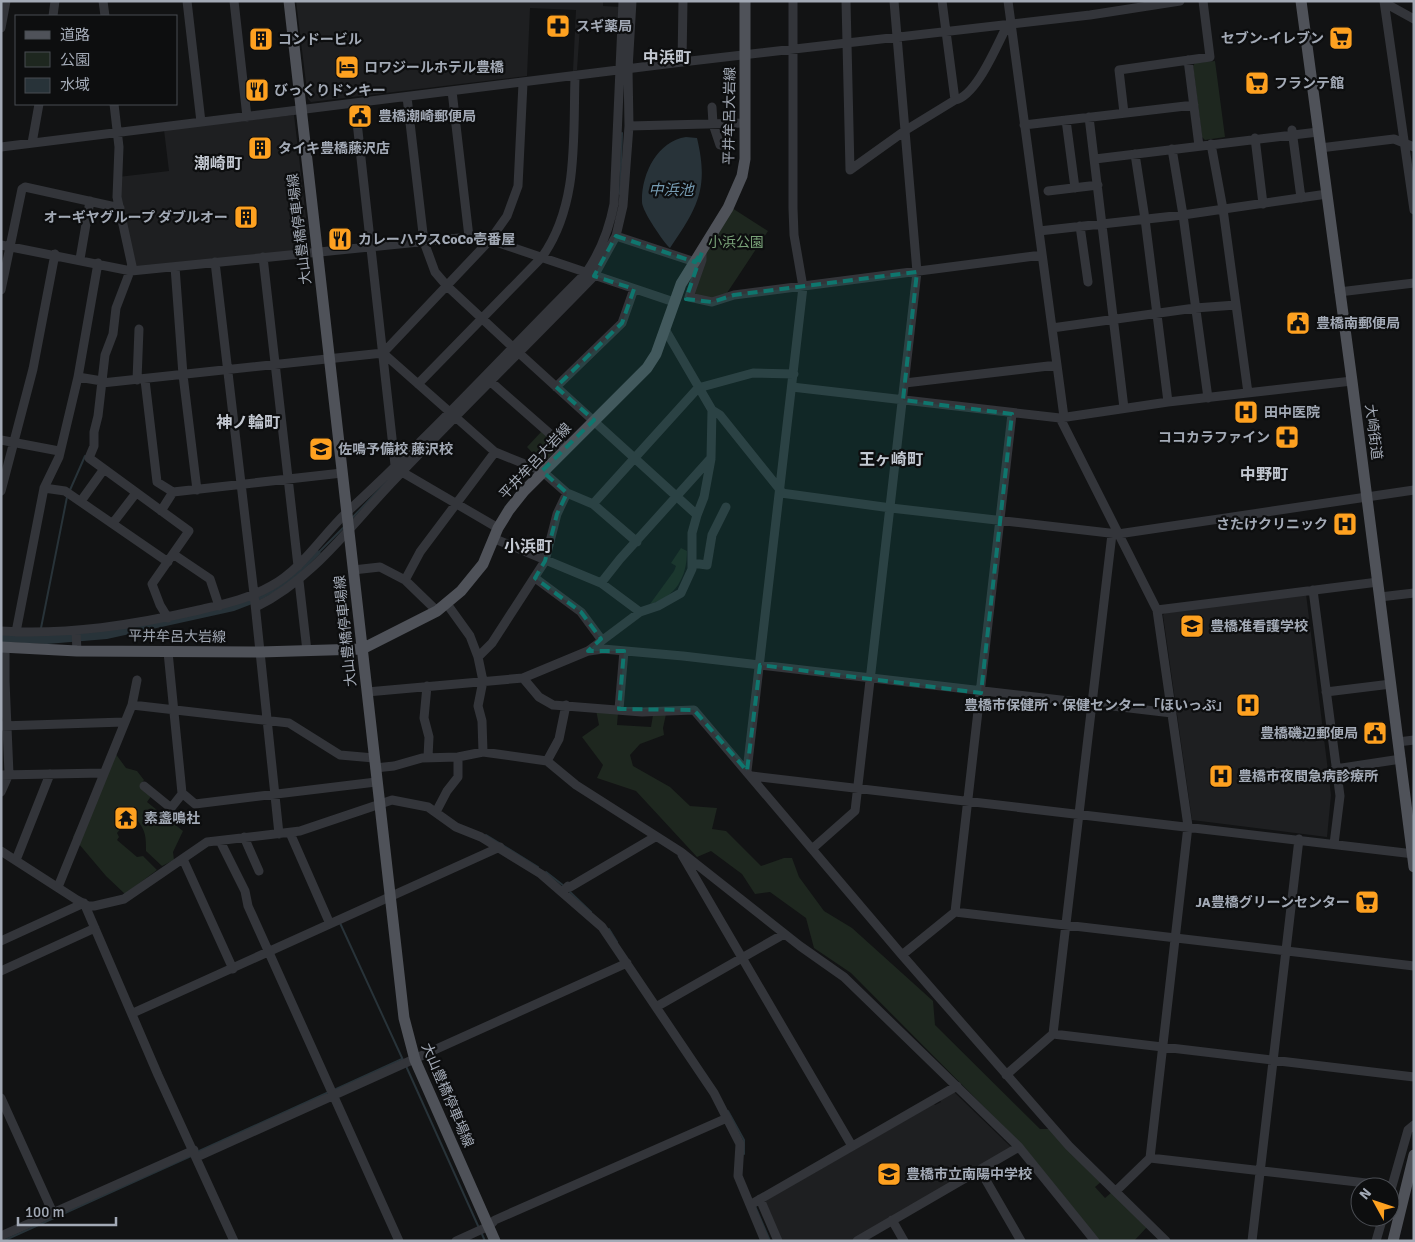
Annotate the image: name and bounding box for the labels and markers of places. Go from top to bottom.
pharmacy icon: スギ薬局 [545,13,571,39]
place label: スギ薬局 [576,18,632,35]
supermarket icon: セブン-イレブン [1328,25,1354,51]
building icon: コンドービル [248,26,274,52]
place label: セブン-イレブン [1221,30,1324,47]
place label: コンドービル [278,31,362,48]
hotel icon: ロワジールホテル豊橋 [334,54,360,80]
place label: ロワジールホテル豊橋 [364,59,504,76]
supermarket icon: フランテ館 [1244,70,1270,96]
place label: フランテ館 [1274,75,1344,92]
restaurant icon: びっくりドンキー [244,77,270,103]
place label: びっくりドンキー [274,82,386,99]
public building icon: 豊橋潮崎郵便局 [347,103,373,129]
place label: 豊橋潮崎郵便局 [378,108,476,125]
building icon: タイキ豊橋藤沢店 [247,135,273,161]
place label: タイキ豊橋藤沢店 [278,140,390,157]
building icon: オーギヤグループ ダブルオー [233,204,259,230]
place label: オーギヤグループ ダブルオー [44,209,228,226]
restaurant icon: カレーハウスCoCo壱番屋 [327,226,353,252]
place label: カレーハウスCoCo壱番屋 [358,231,515,248]
public building icon: 豊橋南郵便局 [1285,310,1311,336]
place label: 豊橋南郵便局 [1316,315,1400,332]
hospital icon: 田中医院 [1233,399,1259,425]
place label: 田中医院 [1264,404,1320,421]
pharmacy icon: ココカラファイン [1274,424,1300,450]
place label: ココカラファイン [1158,429,1270,446]
school or university icon: 佐鳴予備校 藤沢校 [308,436,334,462]
place label: 佐鳴予備校 藤沢校 [338,441,453,458]
hospital icon: さたけクリニック [1332,511,1358,537]
place label: さたけクリニック [1216,516,1328,533]
school or university icon: 豊橋准看護学校 [1179,613,1205,639]
place label: 豊橋准看護学校 [1210,618,1308,635]
hospital icon: 豊橋市保健所・保健センター「ほいっぷ」 [1235,692,1261,718]
place label: 豊橋市保健所・保健センター「ほいっぷ」 [964,697,1230,714]
public building icon: 豊橋磯辺郵便局 [1362,720,1388,746]
place label: 豊橋磯辺郵便局 [1260,725,1358,742]
hospital icon: 豊橋市夜間急病診療所 [1208,763,1234,789]
place label: 豊橋市夜間急病診療所 [1238,768,1378,785]
temple icon: 素盞鳴社 [113,805,139,831]
place label: 素盞鳴社 [144,810,200,827]
supermarket icon: JA豊橋グリーンセンター [1354,889,1380,915]
place label: JA豊橋グリーンセンター [1195,894,1350,911]
school or university icon: 豊橋市立南陽中学校 [876,1161,902,1187]
place label: 豊橋市立南陽中学校 [906,1166,1032,1183]

